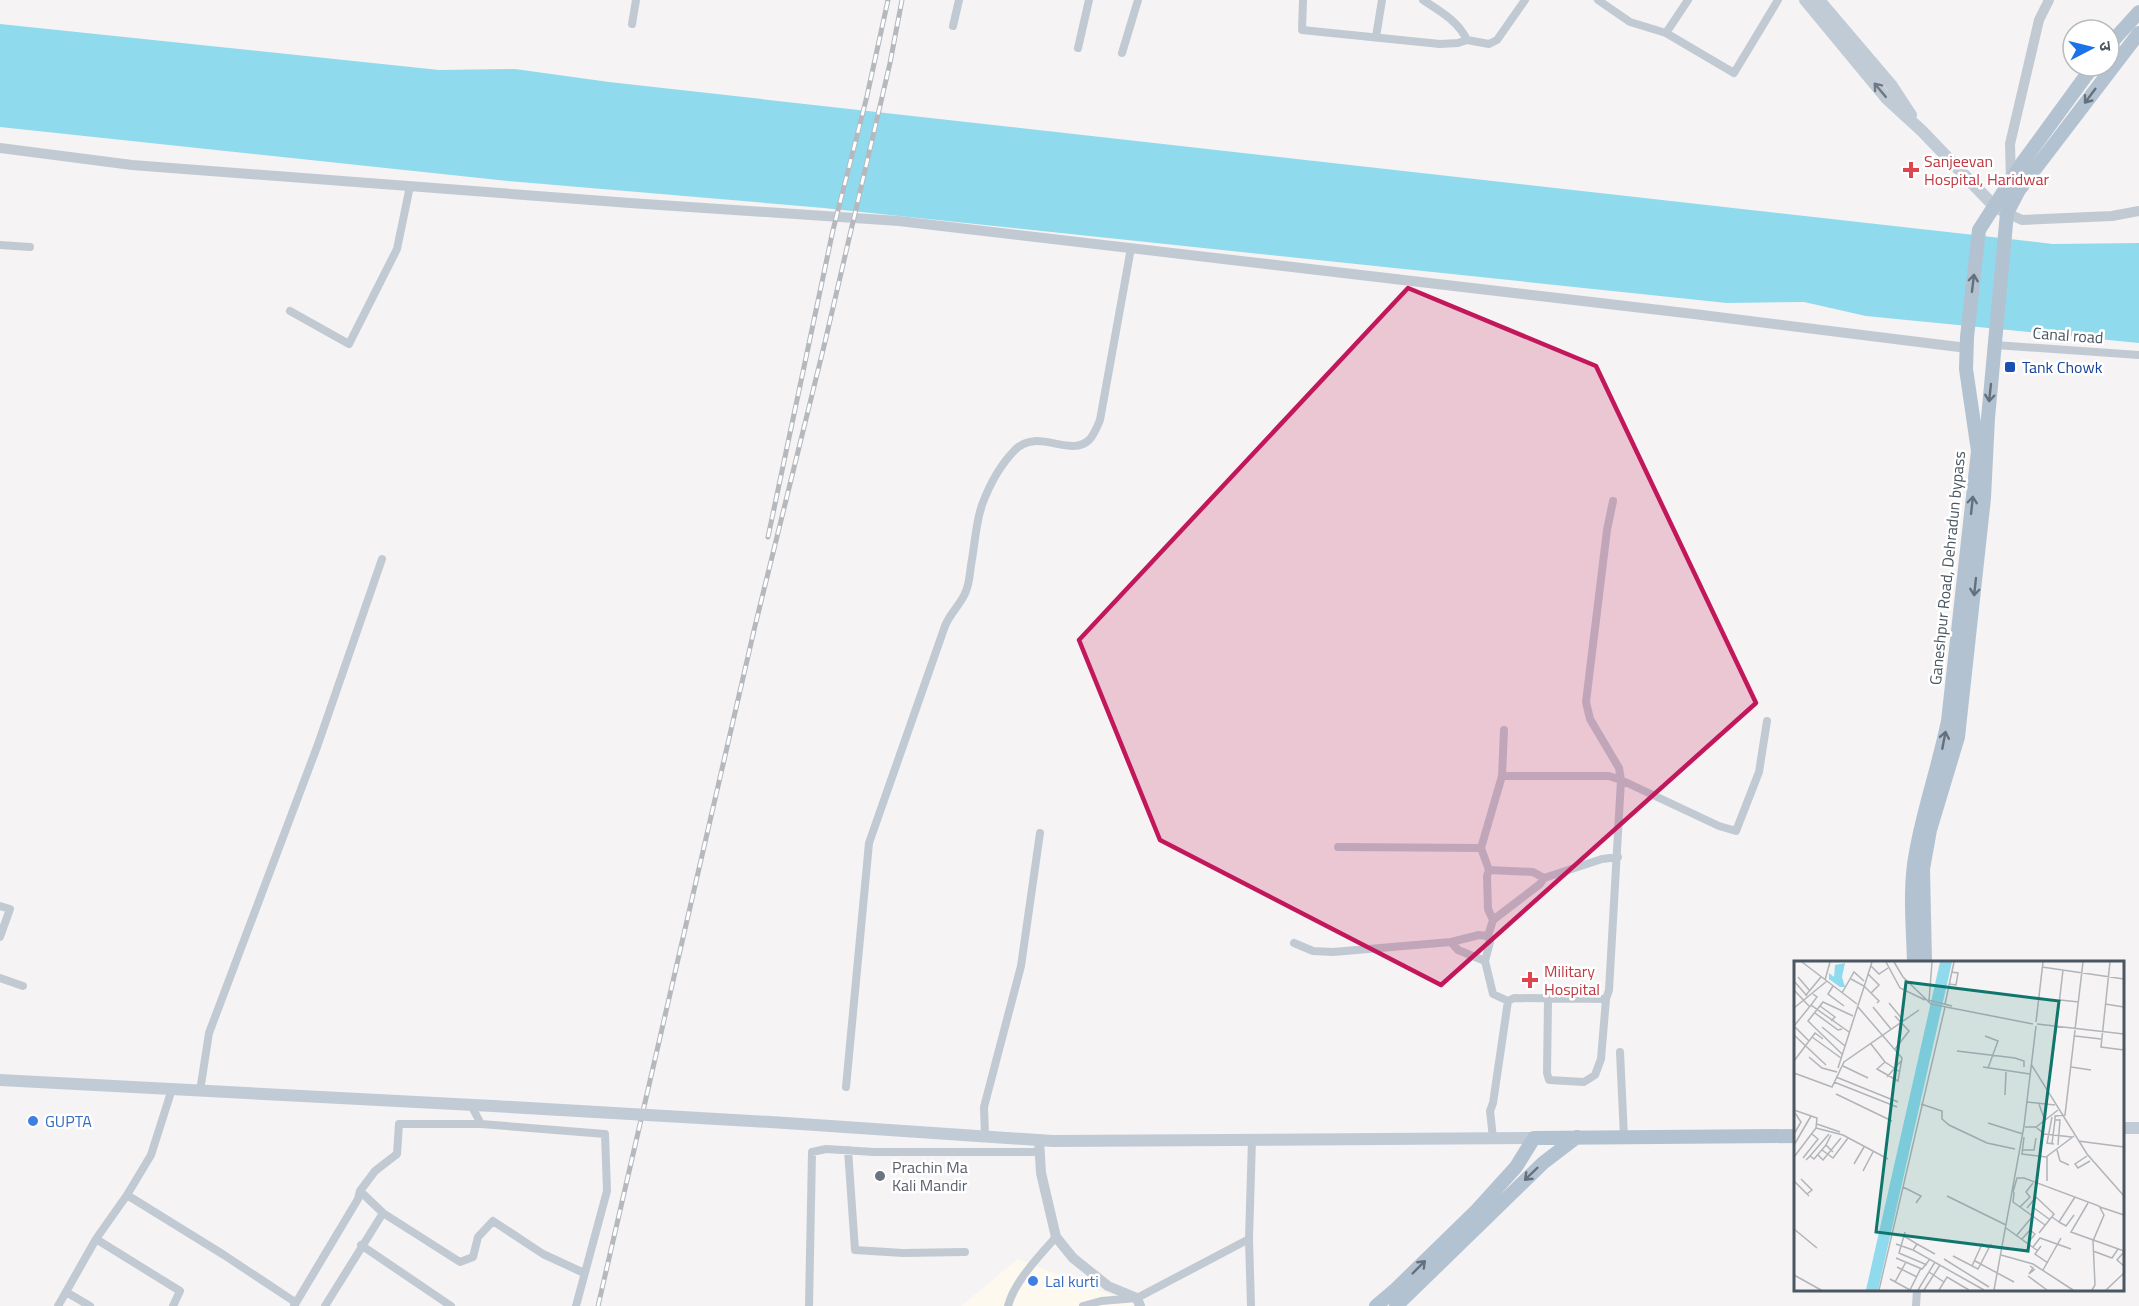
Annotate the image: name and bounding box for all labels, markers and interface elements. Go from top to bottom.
north arrow [2061,18,2121,78]
text: उ [2093,40,2118,53]
one-way arrow [1873,83,1887,98]
one-way arrow [2084,88,2097,104]
place label: Sanjeevan Hospital, Haridwar [1924,149,2049,191]
marker: Sanjeevan Hospital, Haridwar [1902,161,1920,179]
one-way arrow [1968,274,1979,294]
street label: Canal road [2032,321,2104,349]
place label: Tank Chowk [2022,355,2103,379]
marker: Tank Chowk [2003,360,2017,374]
one-way arrow [1985,383,1996,402]
street label: Ganeshpur Road, Dehradun bypass [1923,450,1971,686]
one-way arrow [1967,495,1978,515]
one-way arrow [1969,577,1980,597]
one-way arrow [1939,731,1950,750]
place label: Military Hospital [1544,959,1600,1001]
inset map [1794,961,2124,1291]
marker: Military Hospital [1521,971,1539,989]
place label: GUPTA [45,1109,92,1133]
marker: GUPTA [26,1114,40,1128]
place label: Prachin Ma Kali Mandir [892,1155,968,1197]
one-way arrow [1524,1167,1539,1181]
marker: Prachin Ma Kali Mandir [873,1169,887,1183]
one-way arrow [1412,1259,1427,1274]
place label: Lal kurti [1045,1269,1099,1293]
marker: Lal kurti [1026,1274,1040,1288]

